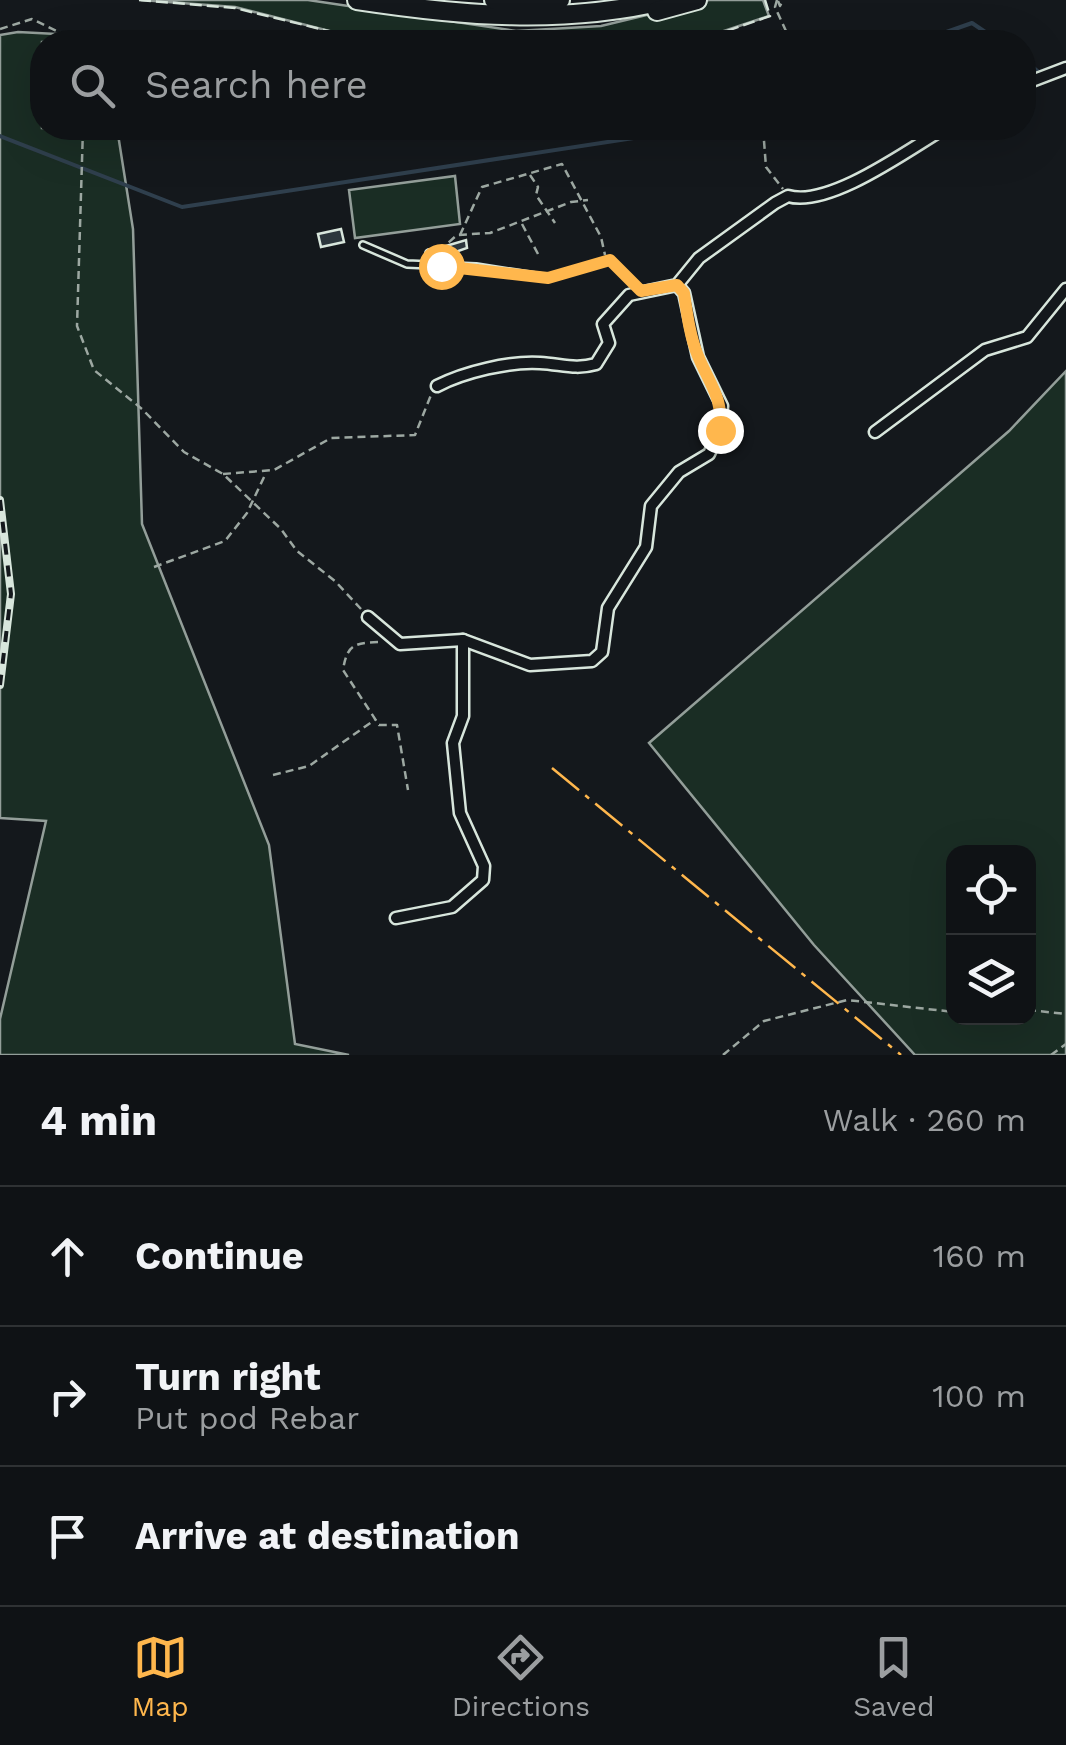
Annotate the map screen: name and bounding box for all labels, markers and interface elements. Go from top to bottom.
search box [30,30,1036,140]
icon: search [65,58,120,113]
text: Search here [145,63,368,107]
route start [419,244,465,290]
route end [698,408,744,454]
map controls [946,845,1036,1025]
button: locate [946,845,1036,935]
button: layers [946,935,1036,1025]
text: 4 min [40,1096,157,1145]
text: Walk · 260 m [823,1101,1026,1139]
icon: ahead [40,1229,95,1284]
text: Continue [135,1234,304,1278]
text: 160 m [933,1237,1026,1275]
text: Turn right [135,1355,321,1399]
icon: right [40,1369,95,1424]
text: 100 m [932,1377,1026,1415]
text: Put pod Rebar [135,1399,359,1437]
icon: arrive [40,1509,95,1564]
text: Arrive at destination [135,1514,520,1558]
tab: Map [132,1630,189,1723]
tab: Directions [452,1630,590,1723]
tab: Saved [853,1630,934,1723]

